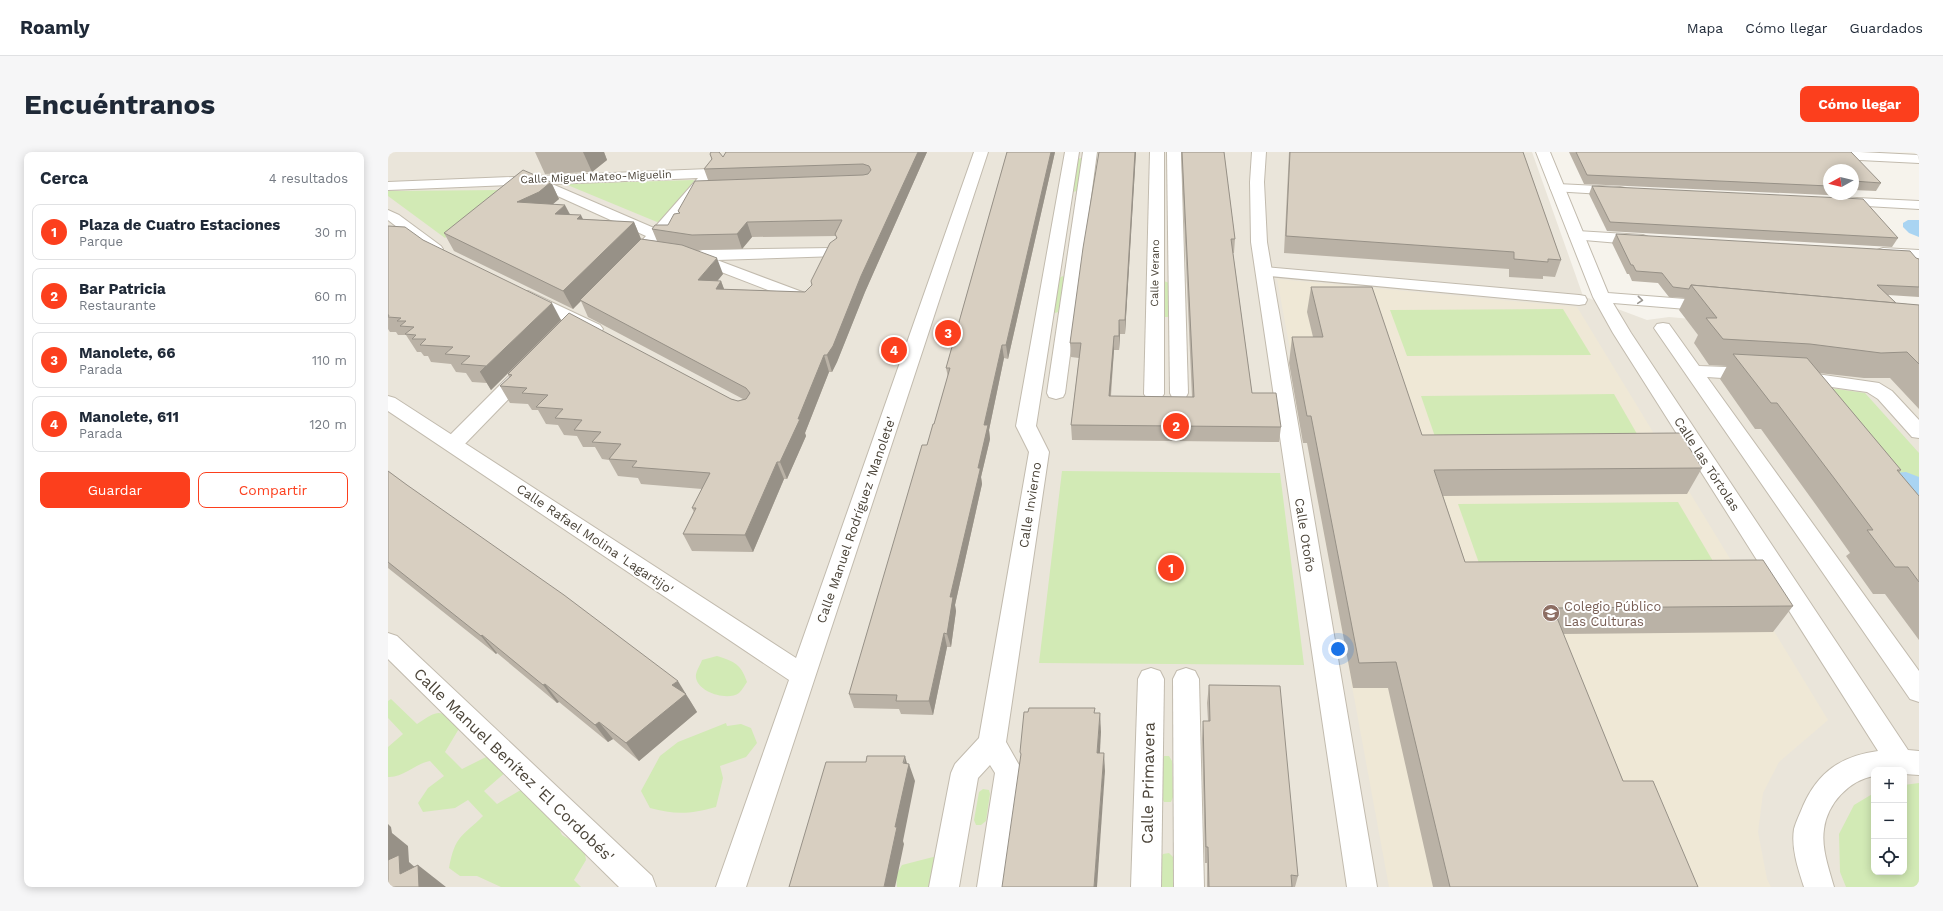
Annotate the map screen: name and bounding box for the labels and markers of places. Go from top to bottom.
pin: 3 [935,318,961,348]
pin: 4 [881,335,907,365]
pin: 2 [1163,411,1189,441]
pin: 1 [1158,553,1184,583]
place label: Colegio Público Las Culturas [1564,599,1662,629]
school or university icon: Colegio Público Las Culturas [1541,603,1561,623]

